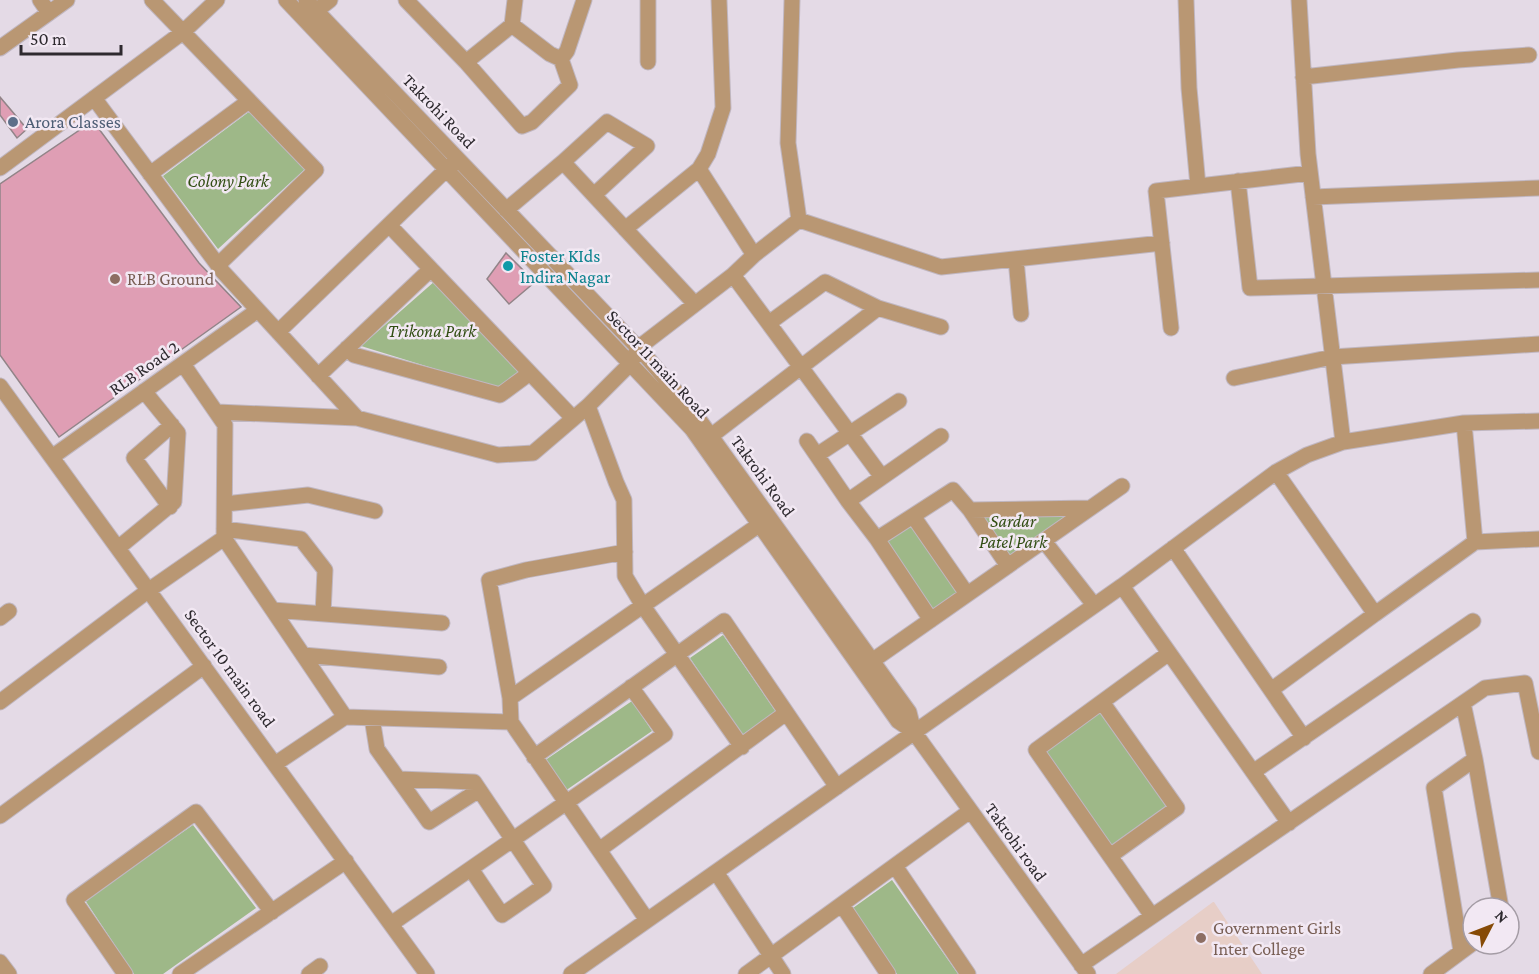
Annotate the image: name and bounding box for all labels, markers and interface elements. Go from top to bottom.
scale bar [21,18,122,56]
text: 50 m [30,29,67,49]
street label: Takrohi Road [399,70,480,153]
place label: Arora Classes [25,112,121,132]
marker: Arora Classes [6,115,20,129]
park label: Colony Park [187,171,270,191]
place label: Foster KIds Indira Nagar [520,246,611,287]
marker: Foster KIds Indira Nagar [501,259,515,273]
place label: RLB Ground [127,269,215,289]
marker: RLB Ground [108,272,122,286]
street label: Sector 11 main Road [603,306,714,423]
park label: Trikona Park [388,321,477,341]
street label: RLB Road 2 [105,337,183,399]
street label: Takrohi Road [727,432,799,521]
park label: Sardar Patel Park [979,511,1048,552]
street label: Sector 10 main road [180,605,280,731]
street label: Takrohi road [981,799,1051,885]
north arrow [1461,896,1521,956]
text: N [1492,907,1512,926]
place label: Government Girls Inter College [1213,918,1341,959]
marker: Government Girls Inter College [1194,931,1208,945]

